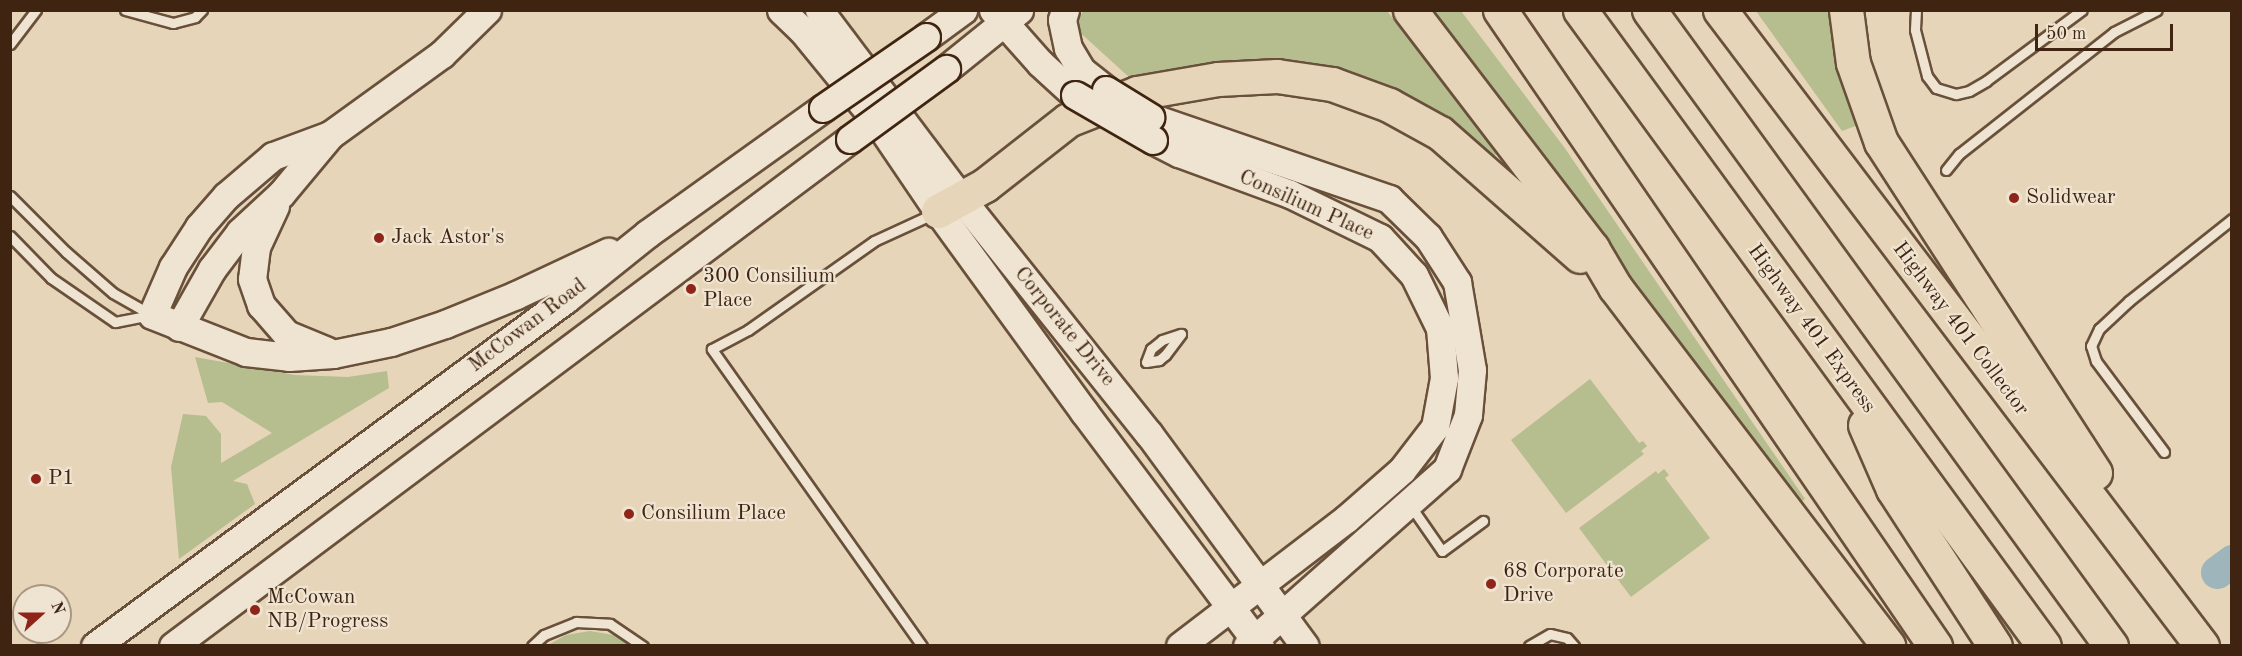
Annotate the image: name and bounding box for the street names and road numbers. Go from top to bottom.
street label: Consilium Place [1235,165,1377,247]
street label: Highway 401 Collector [1886,237,2034,421]
street label: Highway 401 Express [1741,240,1881,418]
street label: Corporate Drive [1008,262,1120,392]
street label: McCowan Road [464,274,592,378]

